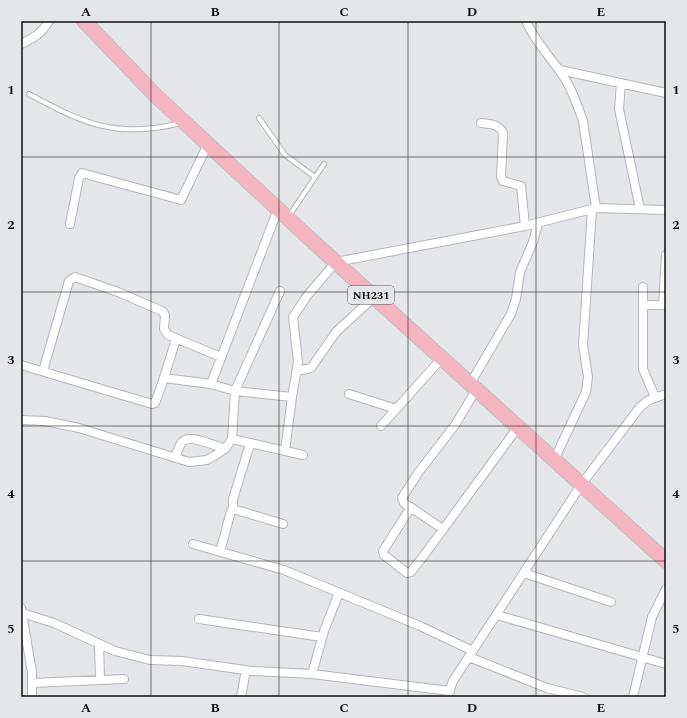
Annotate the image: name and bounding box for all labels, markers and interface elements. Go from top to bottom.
text: A [81,2,91,22]
text: B [210,2,220,22]
text: C [339,2,349,22]
text: D [467,2,477,22]
text: E [597,2,606,22]
text: 1 [7,80,15,100]
text: 1 [672,80,680,100]
text: 2 [7,215,15,235]
text: 2 [672,215,680,235]
road number: NH231 [348,286,394,304]
text: 3 [7,350,15,370]
text: 3 [672,350,680,370]
text: 4 [7,484,15,504]
text: 4 [672,484,680,504]
text: 5 [7,619,15,639]
text: 5 [672,619,680,639]
text: A [81,698,91,718]
text: B [210,698,220,718]
text: C [339,698,349,718]
text: D [467,698,477,718]
text: E [597,698,606,718]

